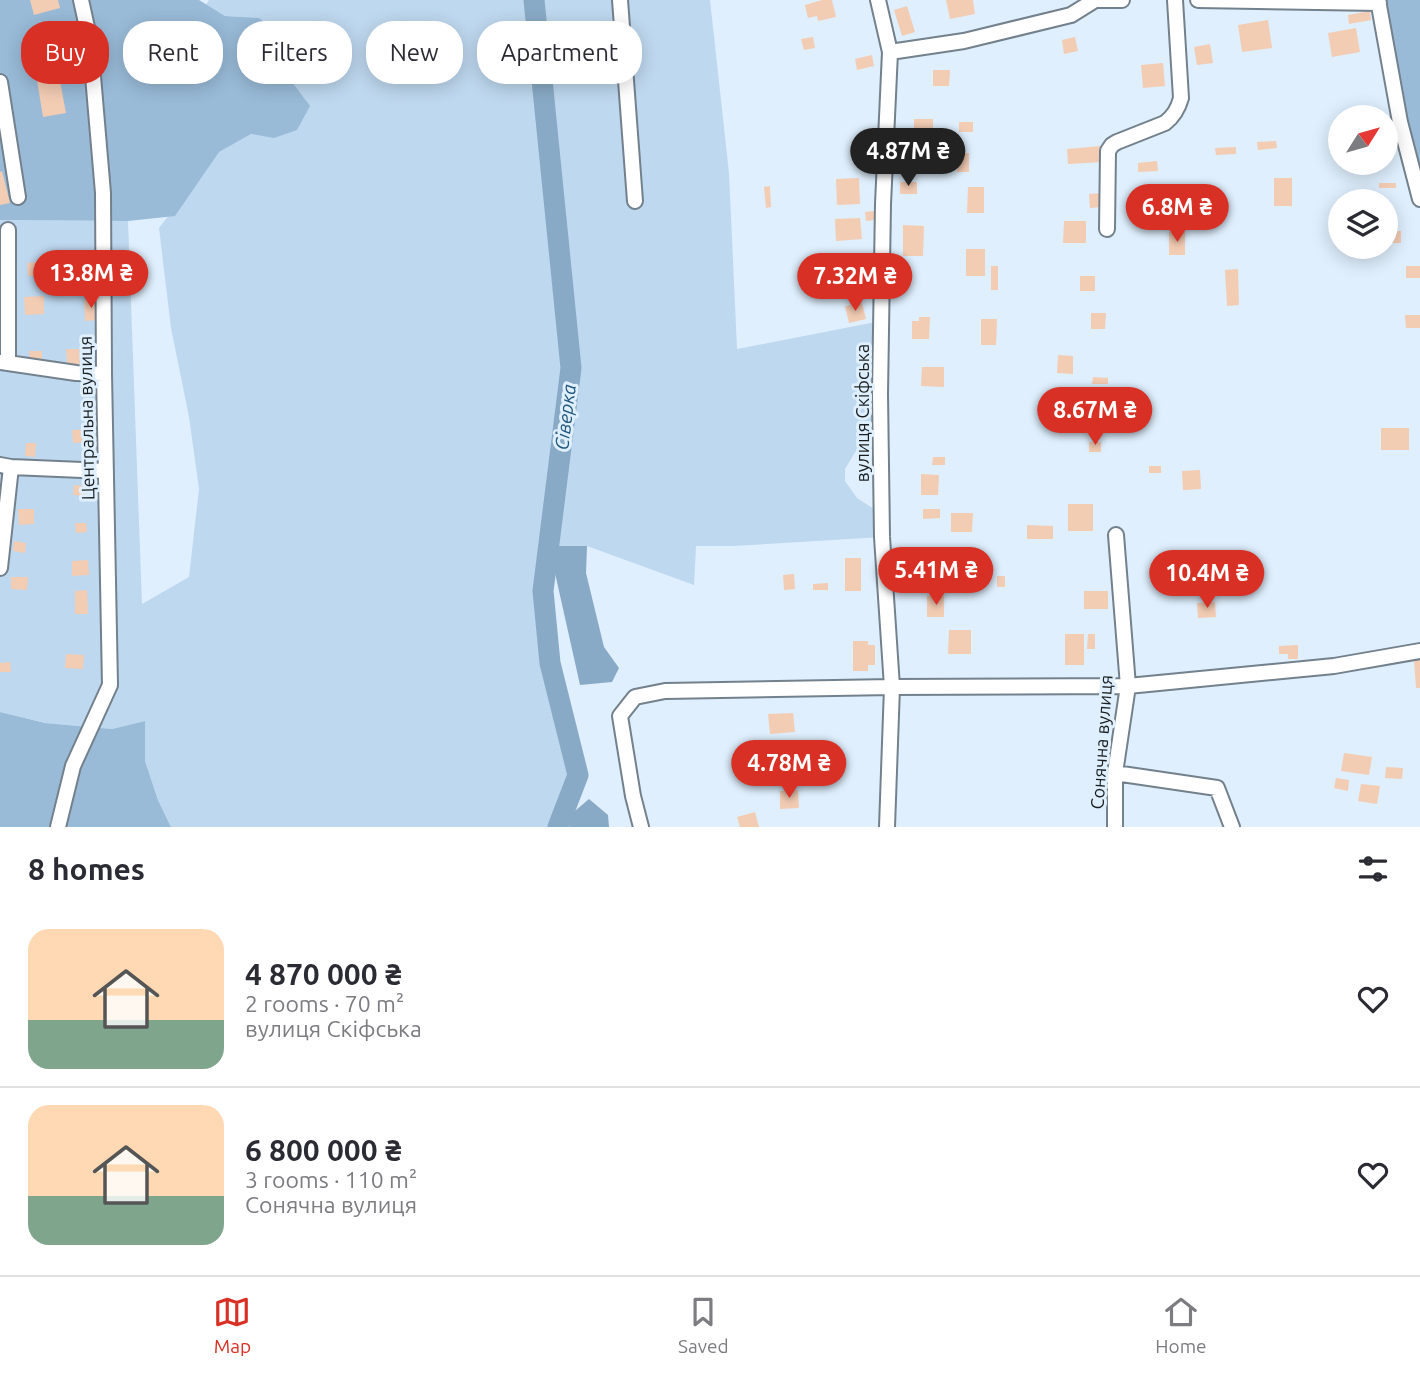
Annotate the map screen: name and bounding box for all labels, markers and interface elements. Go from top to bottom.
chip: Buy [21,21,109,84]
chip: Rent [123,21,223,84]
chip: Filters [237,21,352,84]
chip: New [366,21,463,84]
chip: Apartment [477,21,642,84]
north arrow [1328,105,1398,175]
map controls [1328,105,1398,259]
pin: 4.87M ₴ [843,128,973,188]
text: 4.87M ₴ [866,138,950,163]
pin: 6.8M ₴ [1120,184,1234,244]
button: layers [1328,189,1398,259]
text: 6.8M ₴ [1142,194,1212,219]
pin: 13.8M ₴ [26,250,156,310]
pin: 7.32M ₴ [790,254,920,313]
text: 13.8M ₴ [49,260,133,285]
text: 7.32M ₴ [813,263,897,288]
street label: Центральна вулиця [75,336,97,500]
street label: вулиця Скіфська [852,344,872,482]
water label: Сіверка [550,383,580,451]
pin: 8.67M ₴ [1030,388,1160,447]
text: 8.67M ₴ [1053,397,1137,422]
pin: 5.41M ₴ [871,548,1001,607]
pin: 10.4M ₴ [1142,550,1272,610]
text: 5.41M ₴ [894,557,978,582]
text: 10.4M ₴ [1165,560,1249,585]
street label: Сонячна вулиця [1086,674,1116,810]
pin: 4.78M ₴ [724,740,854,800]
text: 4.78M ₴ [747,750,831,775]
icon: filters [1354,850,1392,888]
text: 8 homes [28,852,145,886]
icon: home [84,957,168,1041]
text: 4 870 000 ₴ [245,957,402,991]
icon: heart [1354,980,1392,1018]
text: 2 rooms · 70 m² [245,991,404,1016]
text: вулиця Скіфська [245,1016,422,1041]
icon: home [84,1133,168,1217]
text: 6 800 000 ₴ [245,1133,402,1167]
icon: heart [1354,1156,1392,1194]
text: 3 rooms · 110 m² [245,1167,417,1192]
text: Сонячна вулиця [245,1192,417,1217]
tab: Map [213,1293,251,1357]
tab: Saved [678,1293,729,1357]
tab: Home [1155,1293,1207,1357]

